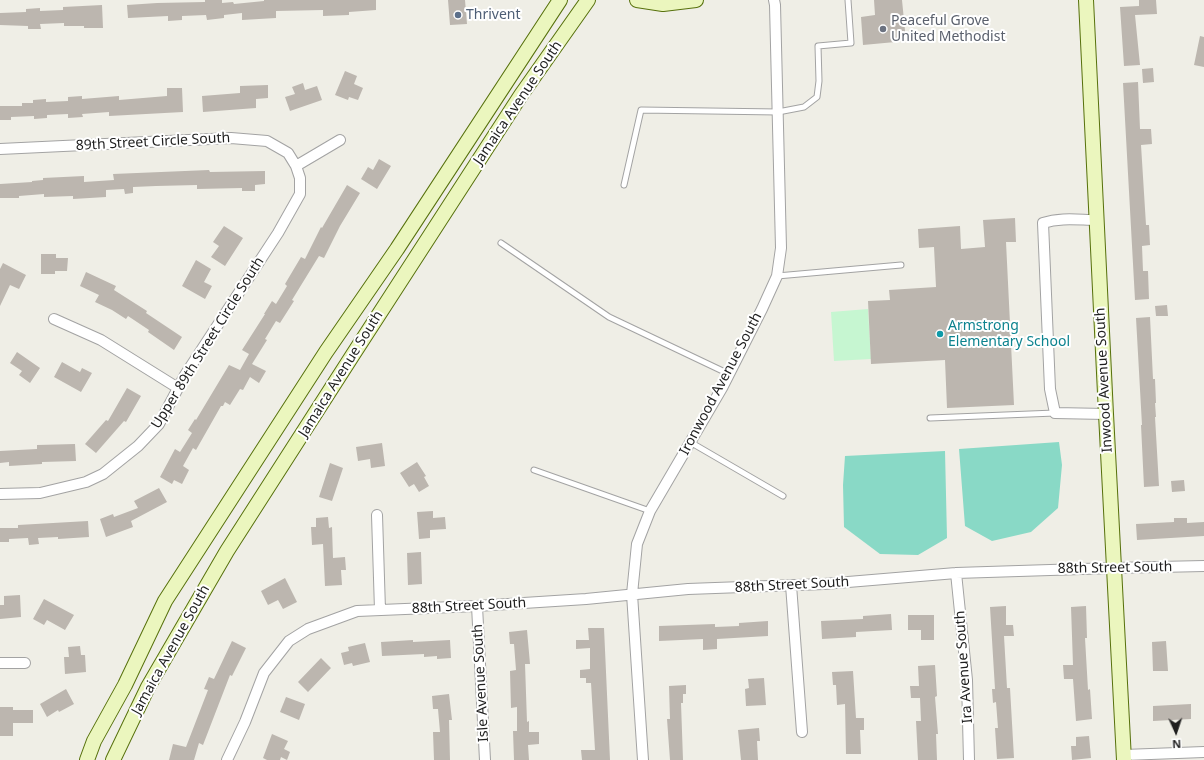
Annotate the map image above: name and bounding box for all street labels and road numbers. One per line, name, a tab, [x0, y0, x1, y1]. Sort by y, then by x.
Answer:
street label: Jamaica Avenue South	[470, 38, 566, 168]
street label: 89th Street Circle South	[75, 130, 231, 154]
street label: Upper 89th Street Circle South	[148, 254, 268, 432]
street label: Inwood Avenue South	[1092, 307, 1116, 453]
street label: Jamaica Avenue South	[295, 308, 387, 440]
street label: Ironwood Avenue South	[676, 310, 766, 458]
street label: 88th Street South	[1058, 559, 1172, 577]
street label: 88th Street South	[734, 574, 850, 596]
street label: Jamaica Avenue South	[128, 582, 214, 718]
street label: 88th Street South	[411, 595, 527, 617]
street label: Ira Avenue South	[952, 610, 976, 724]
street label: Isle Avenue South	[470, 624, 492, 742]

